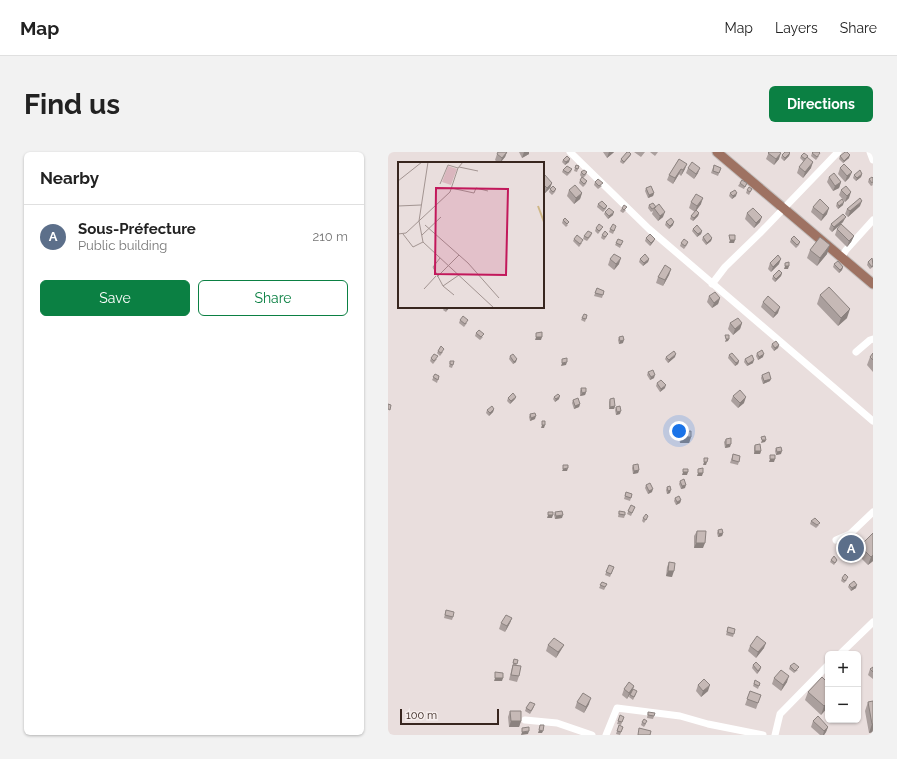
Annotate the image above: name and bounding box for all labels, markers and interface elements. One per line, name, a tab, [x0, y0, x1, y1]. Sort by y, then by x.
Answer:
text: Map	[20, 17, 59, 39]
text: Map	[725, 20, 753, 36]
text: Layers	[775, 20, 818, 36]
text: Share	[840, 20, 877, 36]
button: Directions	[769, 86, 873, 122]
text: Find us	[24, 88, 120, 121]
inset map	[398, 162, 544, 308]
text: Nearby	[40, 168, 99, 188]
text: Sous-Préfecture	[78, 220, 196, 238]
text: A	[49, 229, 57, 244]
text: 210 m	[312, 229, 348, 244]
text: Public building	[78, 238, 167, 253]
button: Save	[40, 280, 190, 316]
button: Share	[198, 280, 348, 316]
your location	[669, 421, 689, 441]
pin: A	[838, 533, 864, 563]
map controls	[825, 651, 861, 723]
button: +	[825, 651, 861, 687]
button: −	[825, 687, 861, 723]
scale bar	[400, 707, 499, 726]
text: 100 m	[406, 709, 437, 722]

